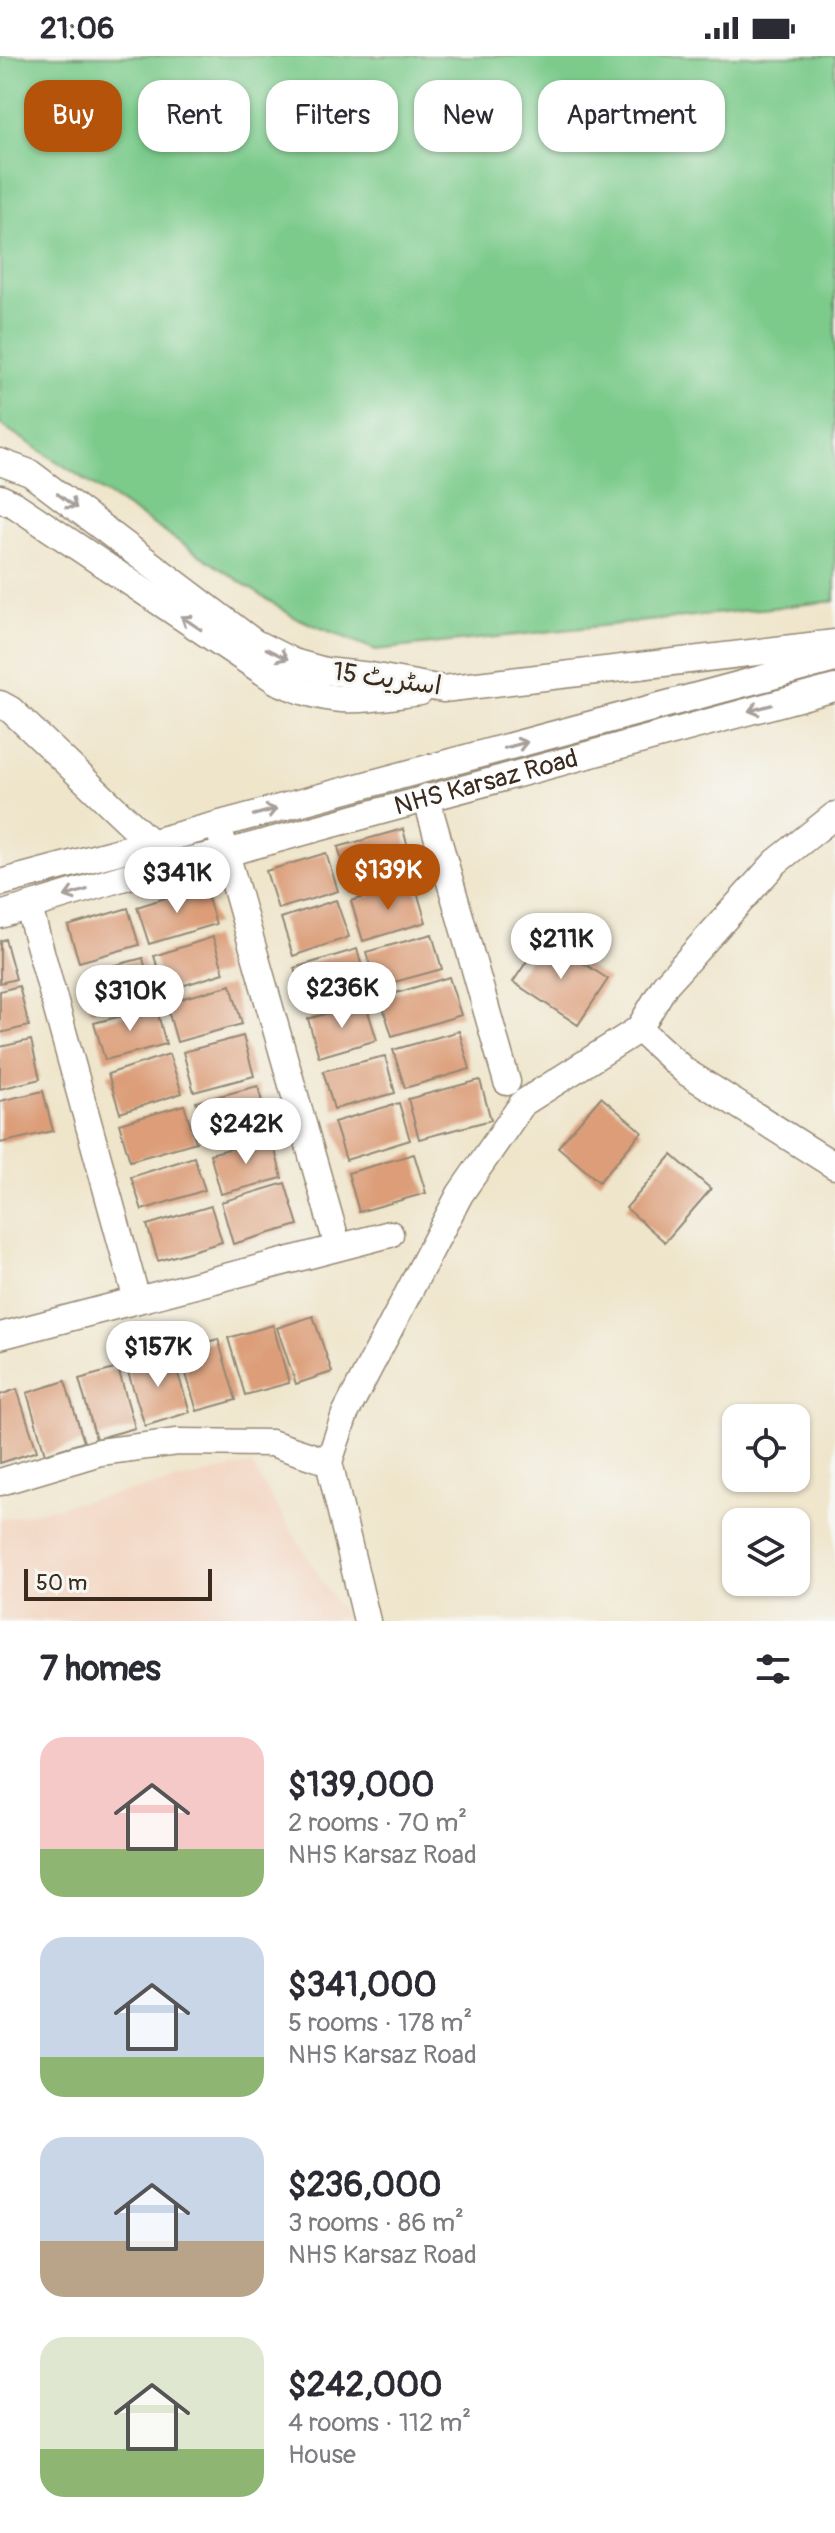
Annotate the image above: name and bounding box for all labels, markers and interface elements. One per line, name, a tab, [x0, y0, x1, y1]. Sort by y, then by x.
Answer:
text: 21:06	[40, 10, 114, 47]
chip: Buy	[24, 80, 122, 152]
chip: Rent	[138, 80, 250, 152]
chip: Filters	[266, 80, 398, 152]
chip: New	[414, 80, 522, 152]
chip: Apartment	[538, 80, 725, 152]
one-way arrow	[56, 492, 77, 509]
one-way arrow	[180, 615, 203, 631]
one-way arrow	[264, 646, 288, 662]
street label: اسٹریٹ 15	[331, 656, 443, 702]
one-way arrow	[747, 701, 773, 716]
one-way arrow	[502, 737, 528, 752]
street label: NHS Karsaz Road	[391, 742, 581, 823]
one-way arrow	[251, 804, 277, 819]
pin: $139K	[332, 844, 444, 912]
pin: $341K	[121, 847, 233, 915]
text: $139K	[354, 854, 422, 886]
text: $341K	[142, 857, 212, 889]
one-way arrow	[64, 886, 89, 901]
pin: $211K	[505, 913, 617, 981]
text: $211K	[529, 923, 593, 955]
pin: $236K	[286, 962, 398, 1030]
pin: $310K	[74, 965, 186, 1033]
text: $236K	[305, 972, 379, 1004]
text: $310K	[94, 975, 166, 1007]
pin: $242K	[190, 1098, 302, 1166]
text: $242K	[209, 1108, 283, 1140]
pin: $157K	[102, 1321, 214, 1389]
text: $157K	[124, 1331, 192, 1363]
map controls	[722, 1404, 810, 1596]
button: locate	[722, 1404, 810, 1492]
button: layers	[722, 1508, 810, 1596]
scale bar	[24, 1565, 212, 1601]
text: 50 m	[36, 1569, 87, 1597]
icon: filters	[751, 1647, 795, 1691]
text: 7 homes	[40, 1648, 161, 1691]
text: $139,000	[288, 1764, 435, 1807]
icon: home	[104, 1769, 200, 1865]
text: 2 rooms · 70 m²	[288, 1807, 467, 1839]
text: NHS Karsaz Road	[288, 1839, 477, 1871]
text: $341,000	[288, 1964, 437, 2007]
icon: home	[104, 1969, 200, 2065]
text: 5 rooms · 178 m²	[288, 2007, 472, 2039]
text: NHS Karsaz Road	[288, 2039, 477, 2071]
text: $236,000	[288, 2164, 441, 2207]
icon: home	[104, 2169, 200, 2265]
text: 3 rooms · 86 m²	[288, 2207, 464, 2239]
text: NHS Karsaz Road	[288, 2239, 477, 2271]
text: $242,000	[288, 2364, 442, 2407]
icon: home	[104, 2369, 200, 2465]
text: 4 rooms · 112 m²	[288, 2407, 471, 2439]
text: House	[288, 2439, 356, 2471]

